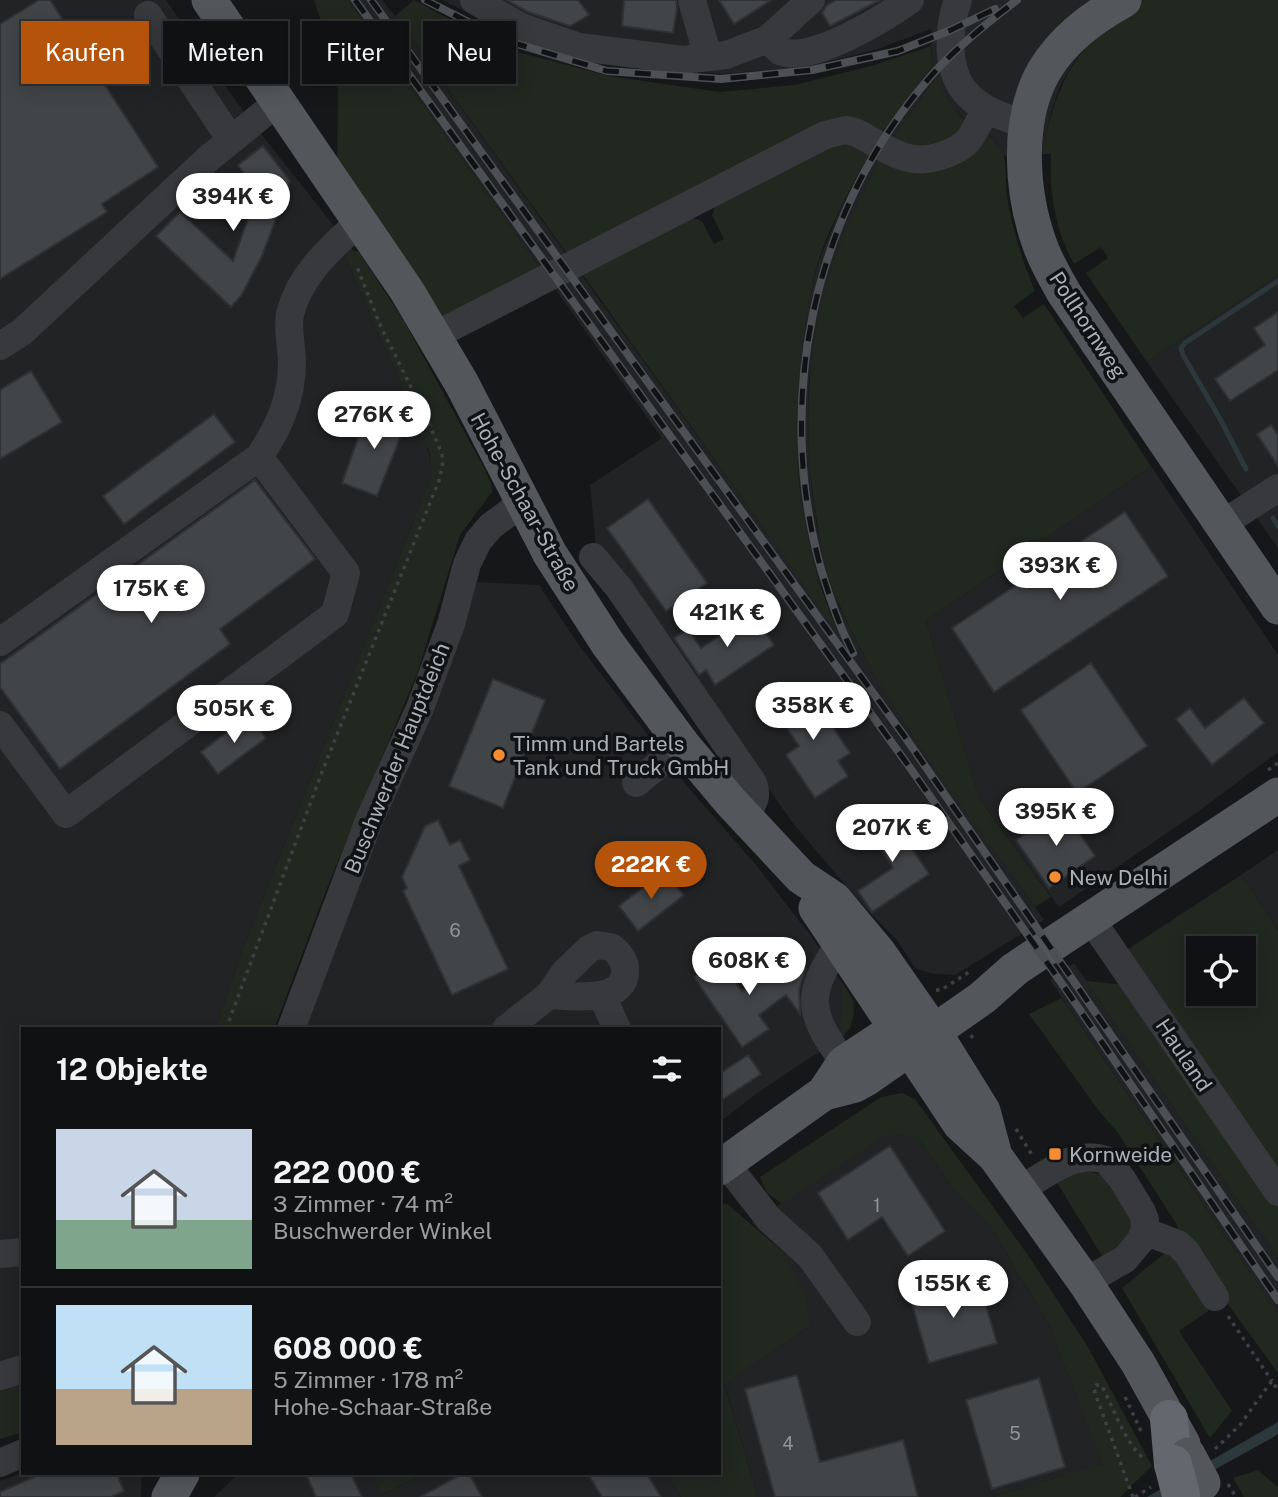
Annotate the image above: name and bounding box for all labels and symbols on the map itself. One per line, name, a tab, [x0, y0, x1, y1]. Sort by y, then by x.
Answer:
pin: 394K €	[176, 174, 290, 233]
street label: Pollhornweg	[1044, 267, 1132, 383]
pin: 276K €	[317, 392, 431, 451]
street label: Hohe-Schaar-Straße	[466, 408, 584, 596]
pin: 393K €	[1003, 542, 1117, 602]
pin: 175K €	[94, 566, 208, 625]
pin: 421K €	[670, 590, 784, 649]
street label: Buschwerder Hauptdeich	[339, 639, 455, 877]
pin: 358K €	[756, 682, 870, 742]
pin: 505K €	[177, 686, 291, 745]
place label: Timm und Bartels Tank und Truck GmbH	[513, 731, 729, 780]
marker: Timm und Bartels Tank und Truck GmbH	[491, 747, 507, 763]
pin: 395K €	[999, 788, 1113, 848]
pin: 207K €	[835, 804, 949, 864]
pin: 222K €	[594, 842, 708, 901]
place label: New Delhi	[1069, 865, 1168, 890]
marker: New Delhi	[1047, 869, 1063, 885]
house number: 6	[449, 920, 461, 941]
pin: 608K €	[692, 937, 806, 997]
street label: Hauland	[1151, 1014, 1217, 1096]
place label: Kornweide	[1069, 1142, 1172, 1167]
marker: Kornweide	[1047, 1146, 1063, 1162]
house number: 1	[873, 1195, 881, 1216]
pin: 155K €	[896, 1260, 1010, 1320]
house number: 5	[1009, 1423, 1021, 1444]
house number: 4	[782, 1433, 794, 1454]

